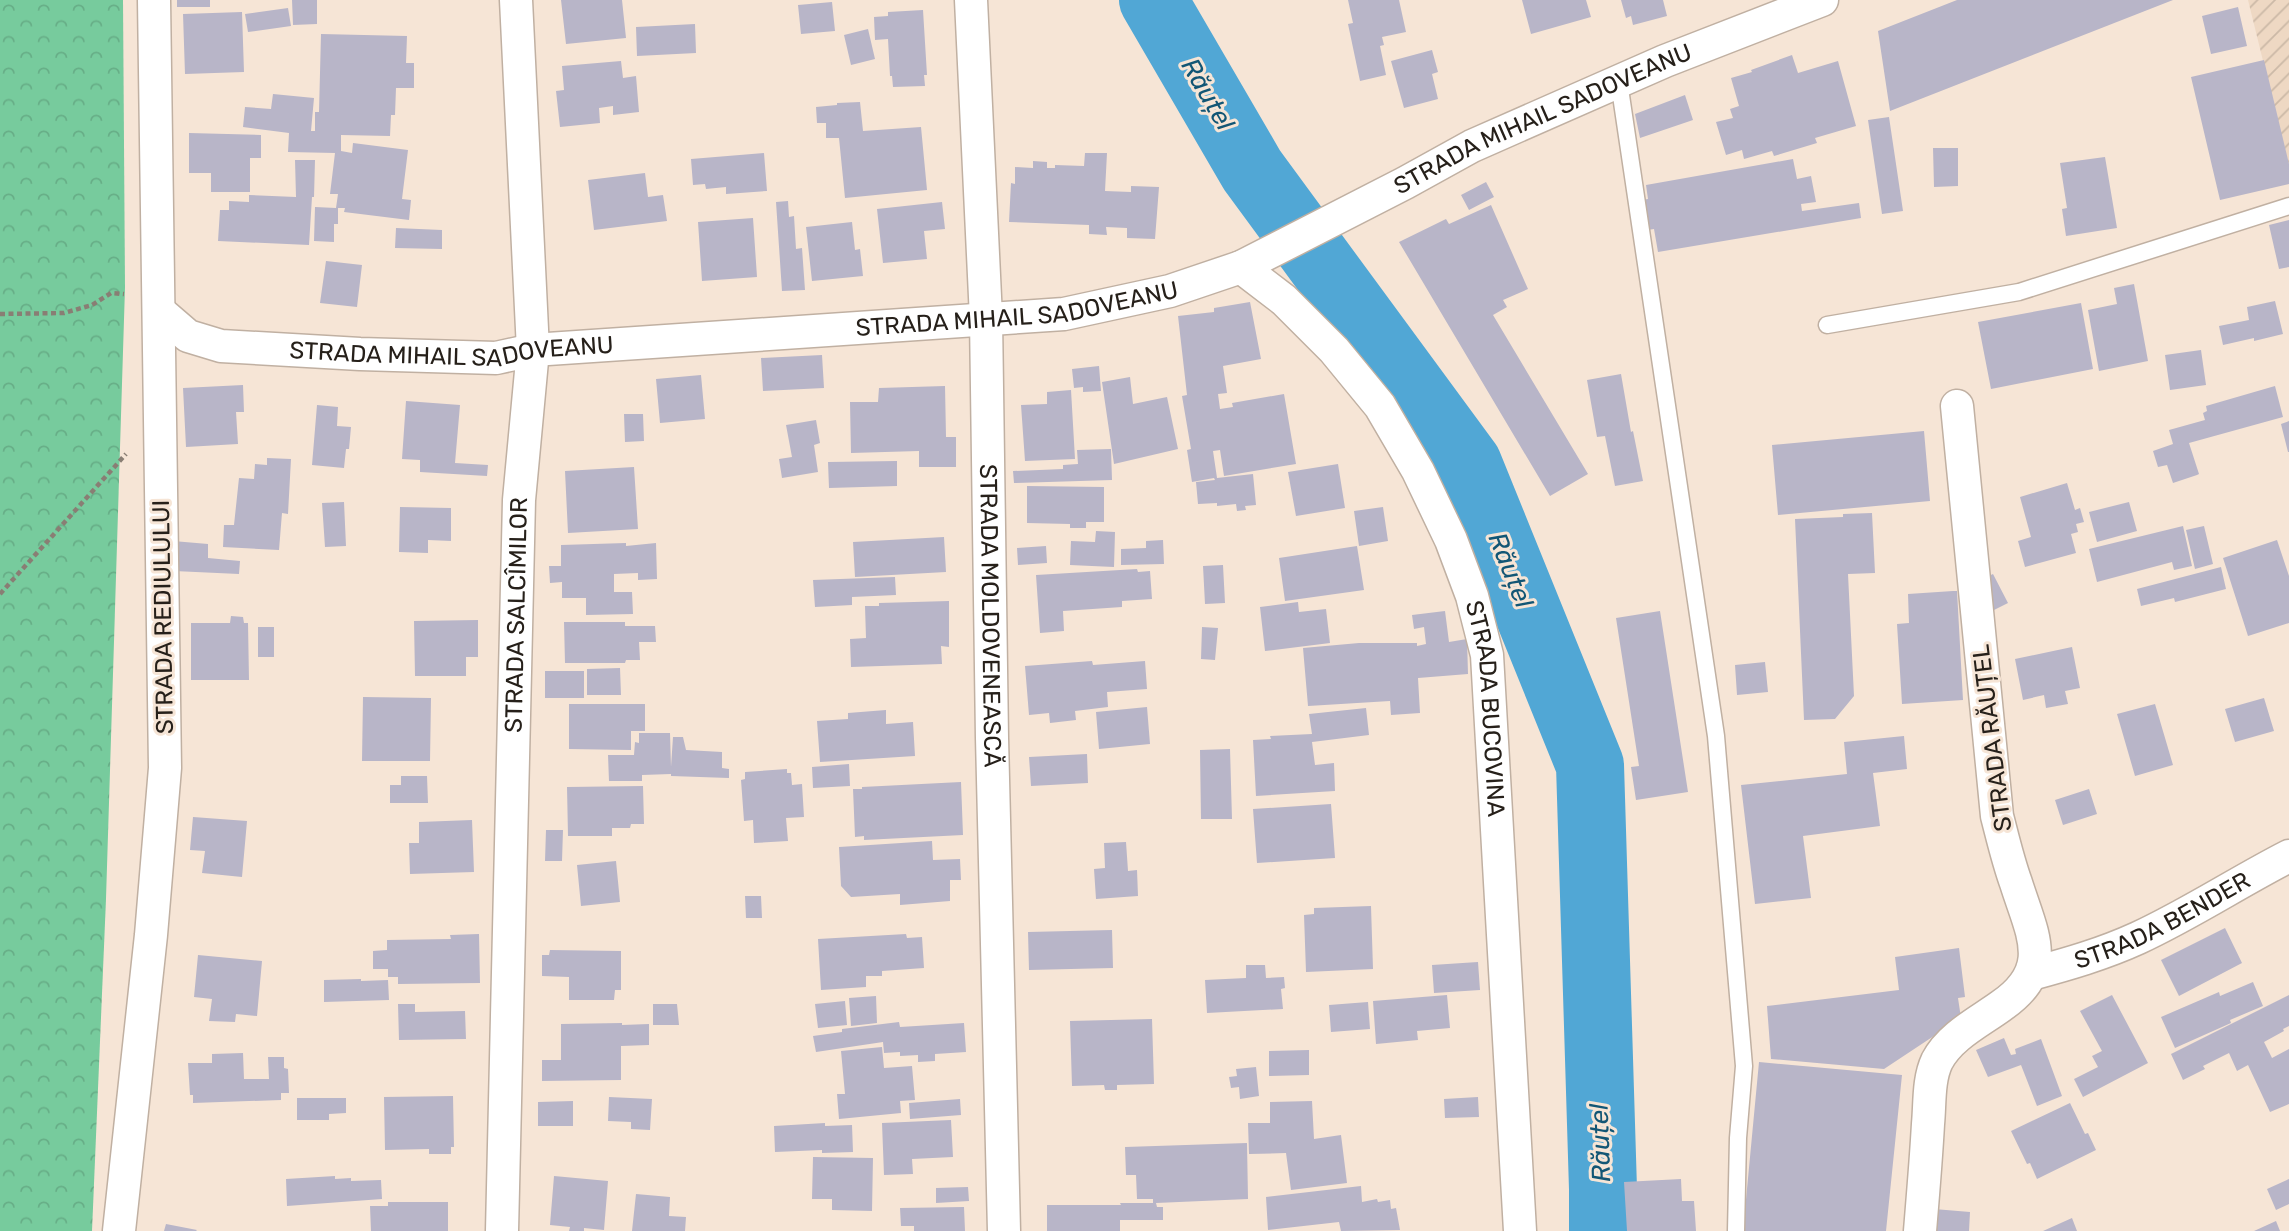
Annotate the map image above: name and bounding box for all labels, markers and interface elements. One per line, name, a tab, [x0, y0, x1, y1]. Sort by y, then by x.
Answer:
street label: STRADA MIHAIL SADOVEANU	[1389, 38, 1696, 200]
water label: Răuțel	[1174, 52, 1241, 137]
street label: STRADA MIHAIL SADOVEANU	[855, 276, 1181, 342]
street label: STRADA MIHAIL SADOVEANU	[289, 331, 614, 372]
street label: STRADA MOLDOVENEASCĂ	[974, 464, 1007, 768]
street label: STRADA SALCÎMILOR	[500, 497, 533, 733]
street label: STRADA REDIULULUI	[147, 499, 179, 735]
water label: Răuțel	[1481, 528, 1540, 613]
street label: STRADA BUCOVINA	[1460, 598, 1510, 818]
street label: STRADA RĂUȚEL	[1967, 642, 2017, 833]
street label: STRADA BENDER	[2071, 866, 2255, 975]
water label: Răuțel	[1584, 1102, 1617, 1183]

